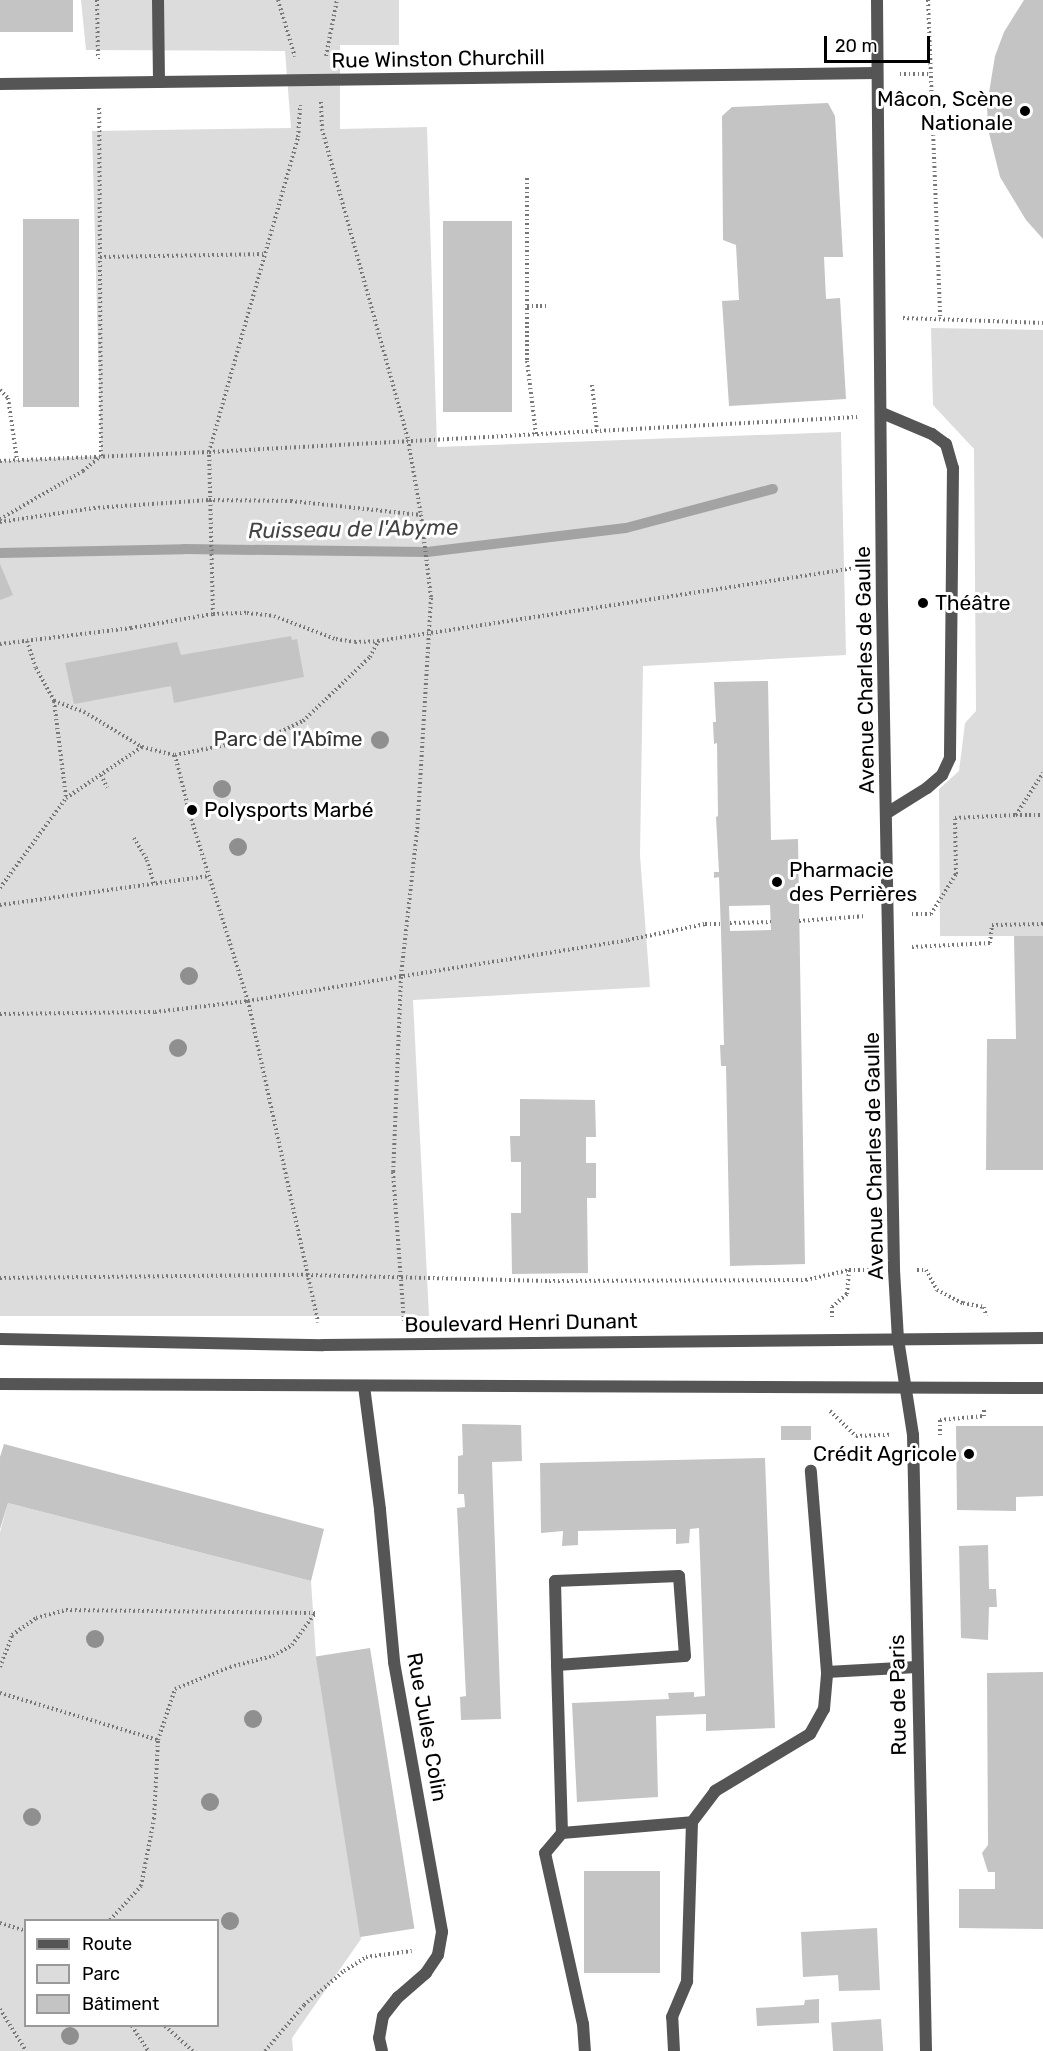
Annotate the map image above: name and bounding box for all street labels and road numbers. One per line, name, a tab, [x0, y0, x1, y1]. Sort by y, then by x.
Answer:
street label: Rue Winston Churchill	[331, 45, 545, 73]
street label: Avenue Charles de Gaulle	[850, 546, 880, 794]
street label: Avenue Charles de Gaulle	[859, 1032, 889, 1280]
street label: Boulevard Henri Dunant	[404, 1308, 638, 1338]
street label: Rue de Paris	[884, 1634, 912, 1756]
street label: Rue Jules Colin	[401, 1651, 453, 1803]

